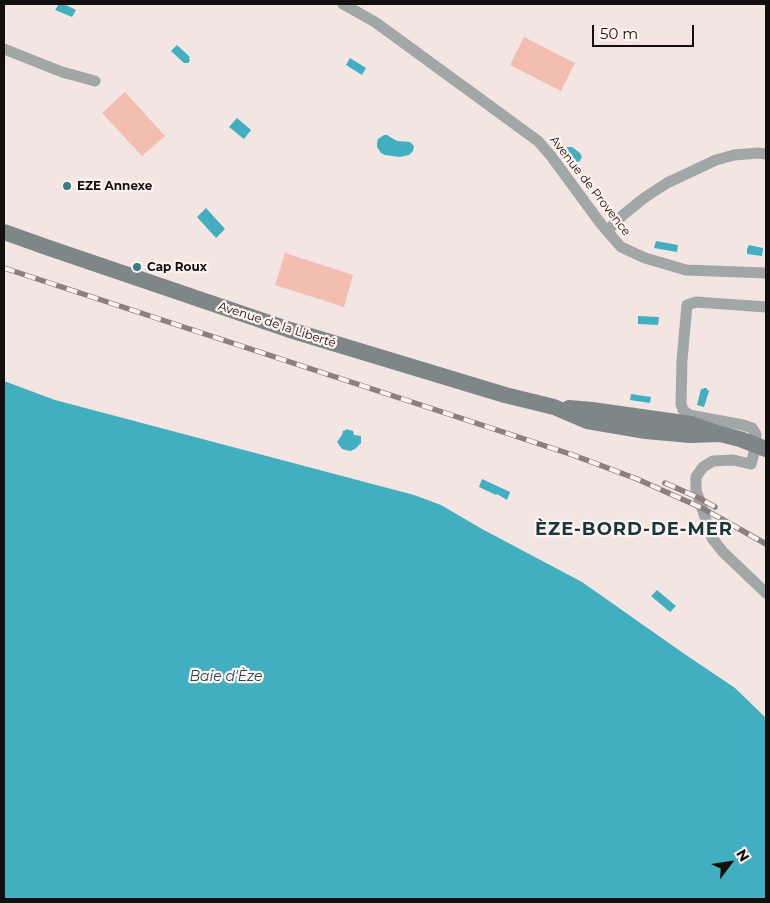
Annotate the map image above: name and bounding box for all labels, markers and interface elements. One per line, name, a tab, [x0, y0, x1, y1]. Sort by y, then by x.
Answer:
scale bar	[595, 15, 698, 47]
text: 50 m	[600, 24, 638, 43]
street label: Avenue de Provence	[546, 133, 634, 239]
place label: EZE Annexe	[77, 179, 152, 193]
marker: EZE Annexe	[61, 180, 73, 192]
place label: Cap Roux	[147, 260, 207, 274]
marker: Cap Roux	[131, 261, 143, 273]
street label: Avenue de la Liberté	[216, 299, 338, 351]
district label: ÈZE-BORD-DE-MER	[533, 519, 735, 541]
water label: Baie d'Èze	[190, 669, 262, 685]
north arrow	[705, 838, 755, 888]
text: N	[732, 846, 753, 865]

